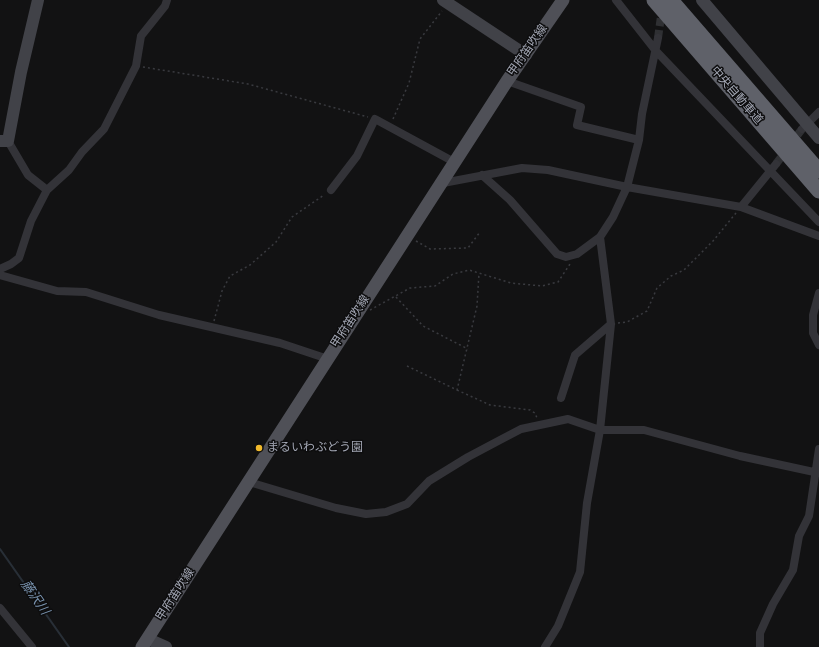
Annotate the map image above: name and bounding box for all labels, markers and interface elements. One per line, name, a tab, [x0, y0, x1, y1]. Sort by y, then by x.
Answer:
street label: 甲府笛吹線	[505, 22, 551, 80]
street label: 中央自動車道	[707, 64, 765, 128]
street label: 甲府笛吹線	[329, 293, 373, 351]
place label: まるいわぶどう園	[267, 441, 363, 455]
marker: まるいわぶどう園	[254, 443, 264, 453]
street label: 甲府笛吹線	[154, 566, 198, 624]
water label: 藤沢川	[16, 578, 52, 618]

